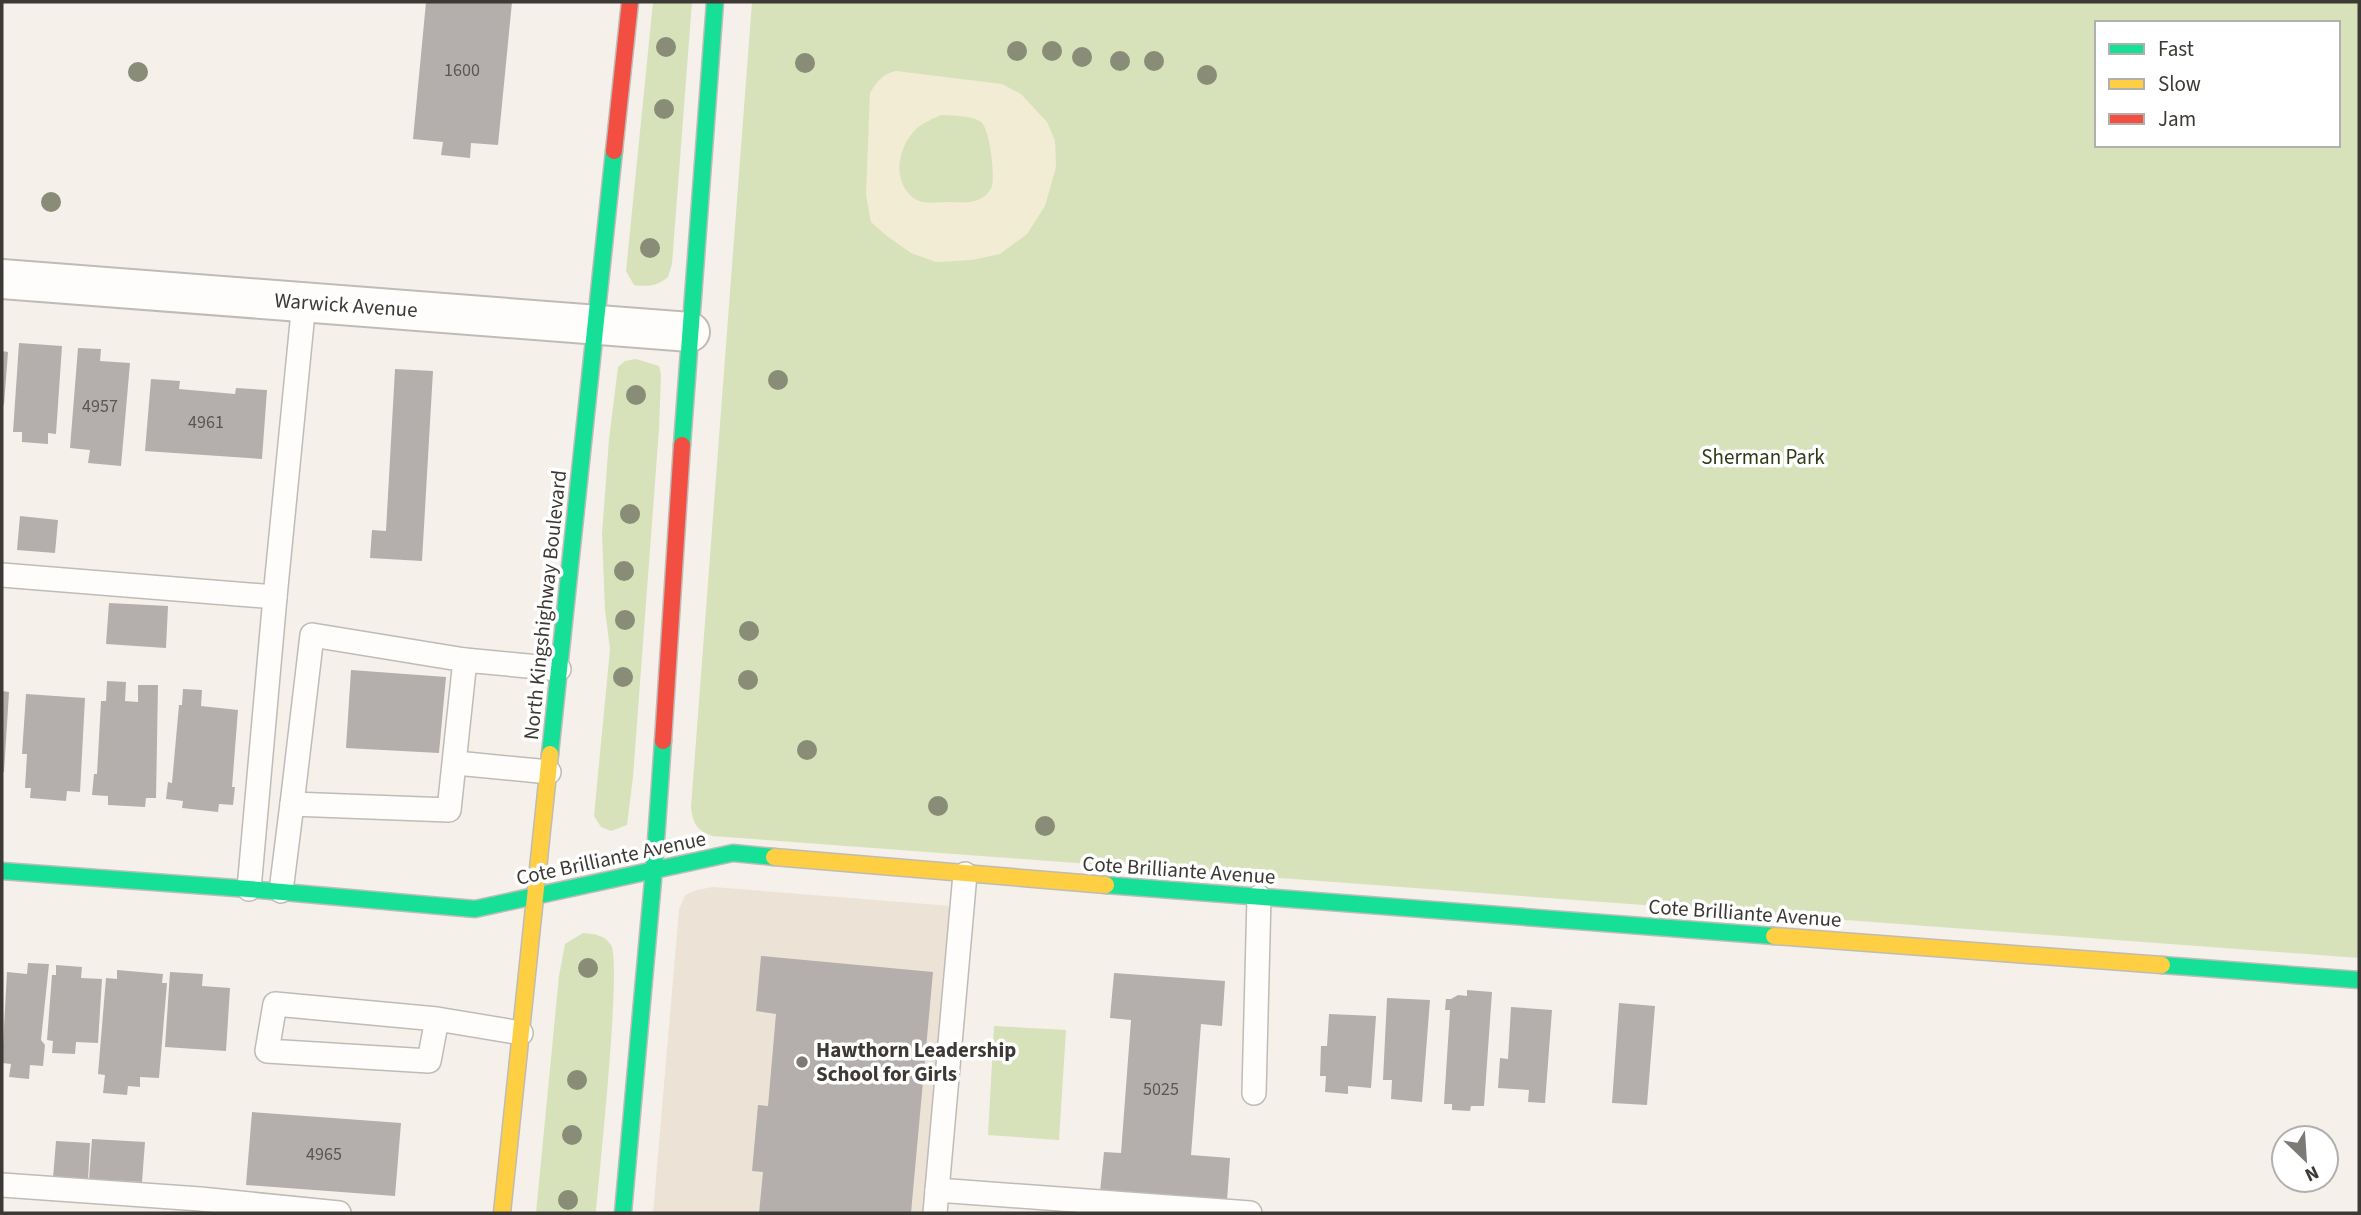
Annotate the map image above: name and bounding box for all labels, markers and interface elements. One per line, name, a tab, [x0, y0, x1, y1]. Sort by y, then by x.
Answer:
legend	[2095, 21, 2340, 147]
text: Fast	[2158, 34, 2194, 64]
house number: 1600	[444, 58, 480, 83]
text: Slow	[2158, 69, 2201, 99]
text: Jam	[2158, 104, 2196, 134]
street label: Warwick Avenue	[273, 285, 419, 325]
house number: 4957	[82, 394, 118, 419]
house number: 4961	[188, 410, 224, 435]
park label: Sherman Park	[1701, 442, 1825, 472]
street label: North Kingshighway Boulevard	[516, 469, 574, 741]
street label: Cote Brilliante Avenue	[513, 823, 709, 893]
street label: Cote Brilliante Avenue	[1082, 848, 1276, 892]
street label: Cote Brilliante Avenue	[1648, 891, 1842, 935]
place label: Hawthorn Leadership School for Girls	[816, 1035, 1016, 1089]
marker: Hawthorn Leadership School for Girls	[794, 1054, 810, 1070]
house number: 5025	[1143, 1077, 1179, 1102]
north arrow	[2270, 1124, 2340, 1194]
house number: 4965	[306, 1142, 342, 1167]
text: N	[2300, 1158, 2323, 1188]

